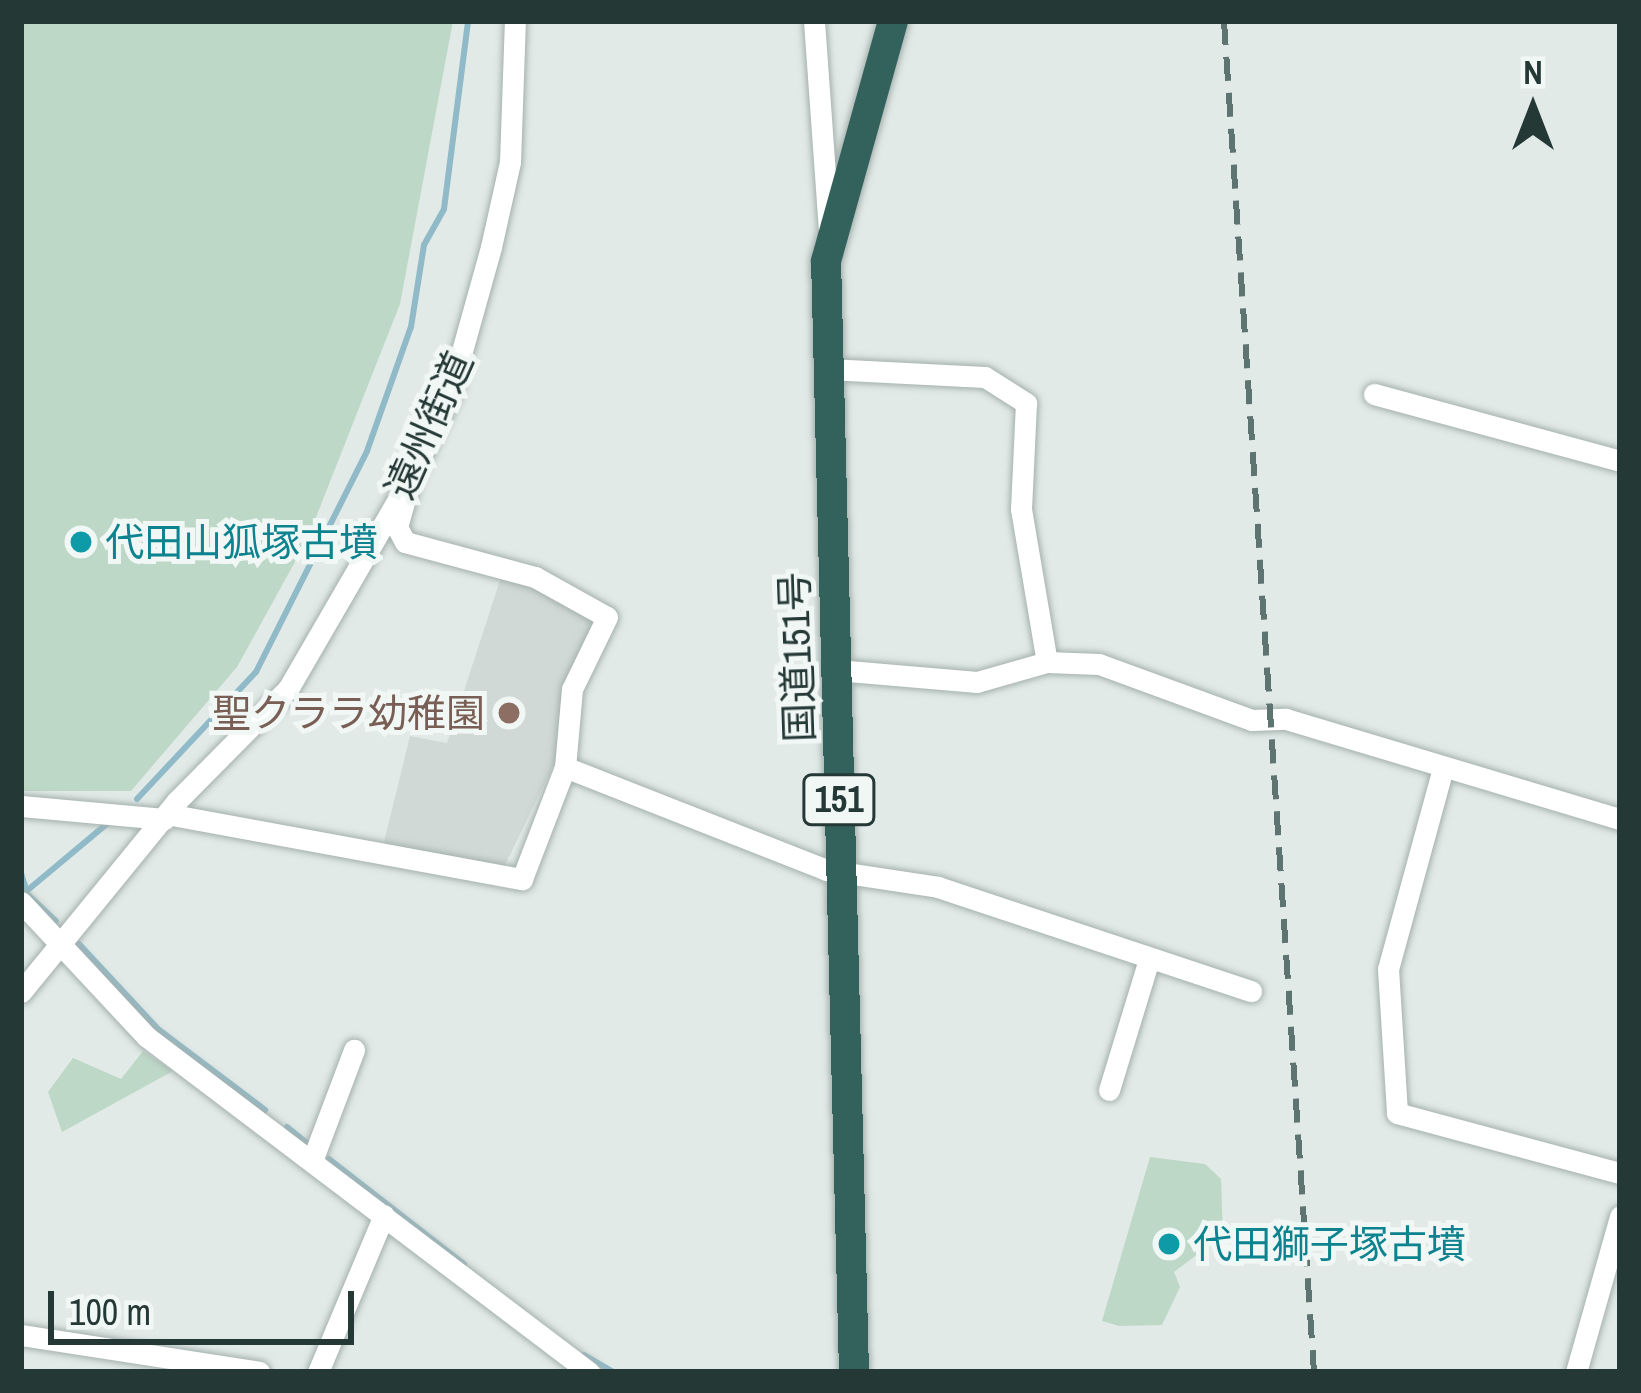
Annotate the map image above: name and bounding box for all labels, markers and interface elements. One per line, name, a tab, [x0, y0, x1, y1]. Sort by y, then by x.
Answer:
north arrow	[1473, 48, 1593, 168]
text: N	[1523, 50, 1543, 94]
street label: 遠州街道	[376, 344, 482, 506]
place label: 代田山狐塚古墳	[105, 519, 378, 565]
marker: 代田山狐塚古墳	[68, 529, 94, 555]
street label: 国道151号	[771, 571, 823, 743]
place label: 聖クララ幼稚園	[212, 690, 485, 736]
marker: 聖クララ幼稚園	[496, 700, 522, 726]
road number: 151	[800, 770, 878, 830]
place label: 代田獅子塚古墳	[1193, 1221, 1466, 1267]
marker: 代田獅子塚古墳	[1156, 1231, 1182, 1257]
scale bar	[54, 1267, 360, 1341]
text: 100 m	[69, 1288, 151, 1336]

